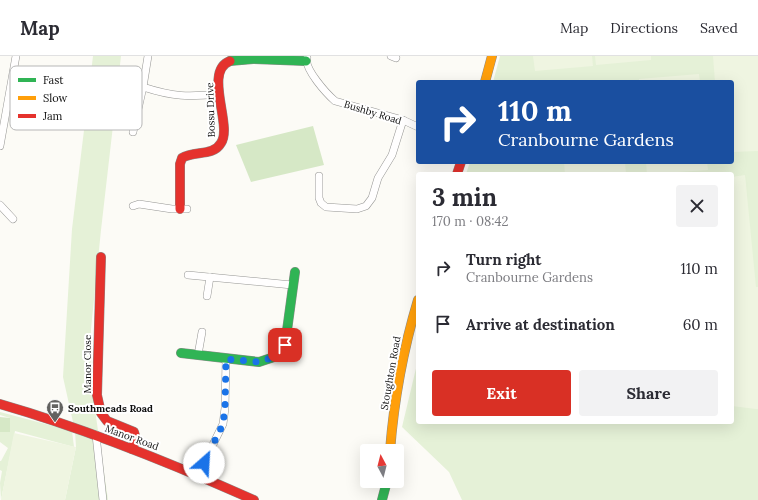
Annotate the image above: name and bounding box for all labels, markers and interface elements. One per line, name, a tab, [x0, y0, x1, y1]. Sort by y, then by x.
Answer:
text: Map	[20, 16, 60, 40]
text: Map	[560, 19, 588, 37]
text: Directions	[610, 19, 678, 37]
text: Saved	[700, 19, 738, 37]
legend	[10, 66, 142, 130]
text: Fast	[43, 73, 64, 87]
street label: Bossu Drive	[203, 82, 218, 138]
text: Slow	[43, 91, 68, 105]
text: 110 m	[498, 93, 572, 129]
icon: right	[432, 96, 484, 148]
street label: Bushby Road	[342, 98, 403, 127]
text: Jam	[42, 109, 63, 123]
text: Cranbourne Gardens	[498, 128, 674, 151]
text: 3 min	[432, 182, 497, 213]
button: close	[676, 185, 718, 227]
text: 170 m · 08:42	[432, 213, 509, 230]
text: Turn right	[466, 250, 542, 269]
icon: right	[432, 257, 454, 279]
text: 110 m	[680, 259, 718, 278]
text: Cranbourne Gardens	[466, 269, 593, 286]
icon: arrive	[432, 313, 454, 335]
text: Arrive at destination	[466, 315, 615, 334]
text: 60 m	[683, 315, 718, 334]
pin	[268, 328, 302, 362]
street label: Manor Close	[81, 334, 94, 393]
icon: arrive	[274, 334, 296, 356]
street label: Stoughton Road	[378, 335, 403, 411]
button: Exit	[432, 370, 571, 416]
button: Share	[579, 370, 718, 416]
bus stop icon: Southmeads Road	[45, 398, 65, 423]
place label: Southmeads Road	[68, 402, 153, 415]
street label: Manor Road	[103, 422, 161, 453]
position arrow	[183, 442, 225, 484]
north arrow	[360, 444, 404, 488]
map controls	[360, 444, 404, 488]

